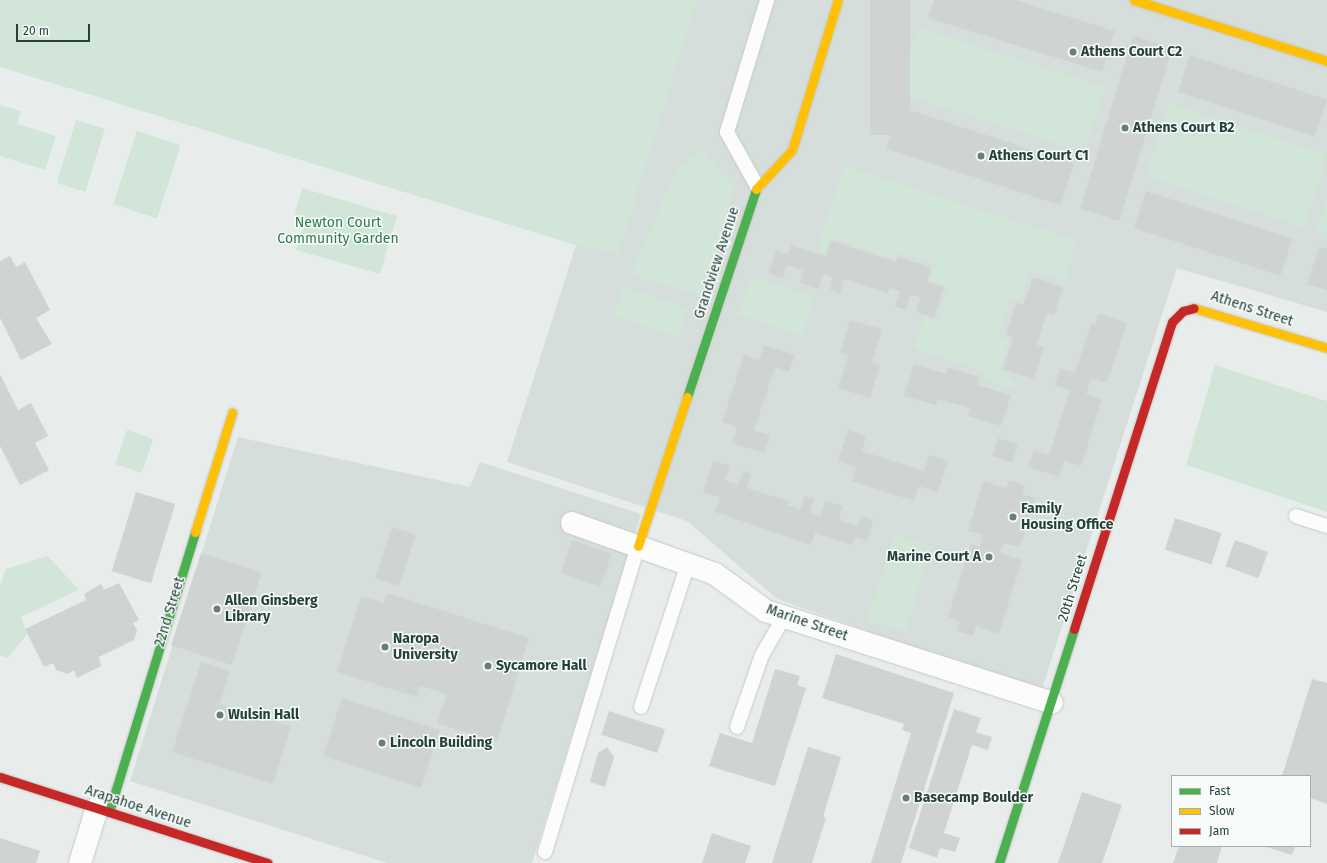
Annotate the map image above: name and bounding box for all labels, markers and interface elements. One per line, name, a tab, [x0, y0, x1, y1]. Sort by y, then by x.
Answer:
scale bar	[18, 16, 92, 42]
text: 20 m	[23, 24, 49, 38]
place label: Athens Court C2	[1081, 44, 1182, 60]
marker: Athens Court C2	[1068, 47, 1078, 57]
place label: Athens Court B2	[1133, 120, 1235, 136]
marker: Athens Court B2	[1120, 123, 1130, 133]
place label: Athens Court C1	[989, 148, 1089, 164]
marker: Athens Court C1	[976, 151, 986, 161]
street label: Grandview Avenue	[691, 205, 743, 321]
park label: Newton Court Community Garden	[277, 215, 399, 248]
street label: Athens Street	[1209, 288, 1295, 330]
place label: Family Housing Office	[1021, 501, 1114, 534]
marker: Family Housing Office	[1008, 512, 1018, 522]
place label: Marine Court A	[887, 549, 981, 565]
marker: Marine Court A	[984, 552, 994, 562]
street label: 20th Street	[1055, 552, 1091, 624]
street label: 22nd Street	[151, 575, 189, 649]
place label: Allen Ginsberg Library	[225, 593, 318, 626]
street label: Marine Street	[764, 601, 850, 645]
marker: Allen Ginsberg Library	[212, 604, 222, 614]
place label: Naropa University	[393, 631, 458, 664]
marker: Naropa University	[380, 642, 390, 652]
place label: Sycamore Hall	[496, 658, 587, 674]
marker: Sycamore Hall	[483, 661, 493, 671]
place label: Wulsin Hall	[228, 707, 299, 723]
marker: Wulsin Hall	[215, 710, 225, 720]
place label: Lincoln Building	[390, 735, 492, 751]
marker: Lincoln Building	[377, 738, 387, 748]
legend	[1171, 775, 1311, 847]
street label: Arapahoe Avenue	[83, 782, 193, 832]
text: Fast	[1209, 784, 1231, 798]
place label: Basecamp Boulder	[914, 790, 1033, 806]
marker: Basecamp Boulder	[901, 793, 911, 803]
text: Slow	[1209, 804, 1235, 818]
text: Jam	[1209, 824, 1229, 838]

